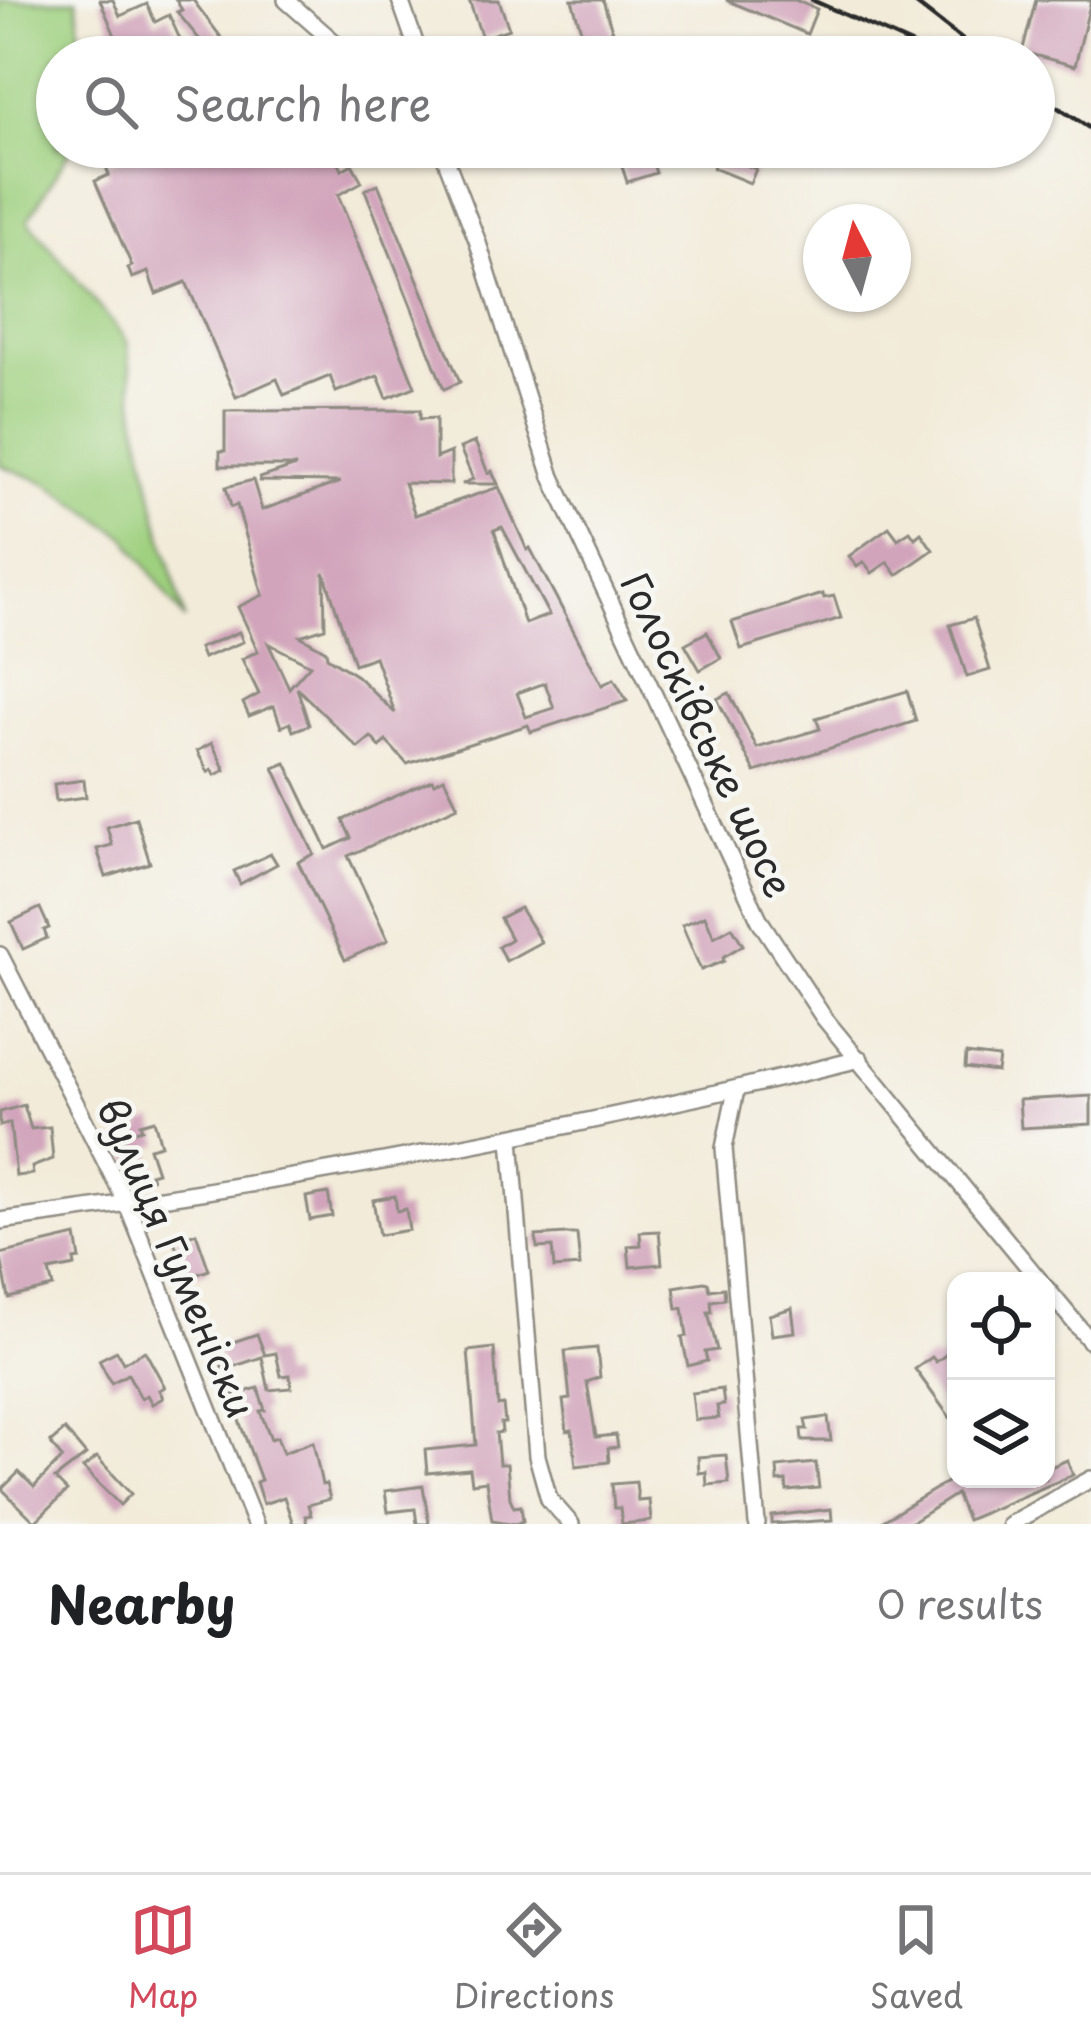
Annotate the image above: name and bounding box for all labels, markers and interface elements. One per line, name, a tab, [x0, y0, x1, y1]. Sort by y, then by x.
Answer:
search box	[36, 36, 1055, 168]
text: Search here	[174, 68, 431, 136]
icon: search	[78, 69, 144, 135]
north arrow	[803, 204, 911, 312]
street label: Голосківське шосе	[608, 562, 810, 906]
street label: вулиця Гуменіски	[84, 1088, 272, 1426]
map controls	[947, 1272, 1055, 1488]
button: locate	[947, 1272, 1055, 1380]
button: layers	[947, 1380, 1055, 1488]
text: Nearby	[48, 1564, 235, 1641]
text: 0 results	[877, 1573, 1043, 1632]
tab: Map	[128, 1897, 198, 2019]
tab: Directions	[454, 1897, 614, 2019]
tab: Saved	[870, 1897, 963, 2019]

